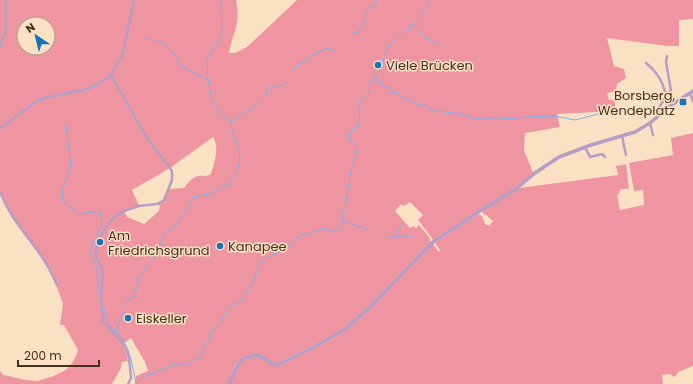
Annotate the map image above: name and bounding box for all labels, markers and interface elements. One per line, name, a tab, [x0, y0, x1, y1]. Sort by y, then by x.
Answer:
north arrow	[16, 16, 56, 56]
text: N	[22, 19, 38, 37]
place label: Viele Brücken	[386, 56, 473, 75]
marker: Viele Brücken	[373, 60, 383, 70]
place label: Borsberg, Wendeplatz	[598, 86, 675, 120]
marker: Borsberg, Wendeplatz	[678, 97, 688, 107]
place label: Am Friedrichsgrund	[108, 226, 210, 260]
marker: Am Friedrichsgrund	[95, 237, 105, 247]
place label: Kanapee	[228, 237, 287, 256]
marker: Kanapee	[215, 241, 225, 251]
place label: Eiskeller	[136, 309, 187, 328]
marker: Eiskeller	[123, 313, 133, 323]
scale bar	[18, 342, 99, 368]
text: 200 m	[24, 347, 62, 364]

